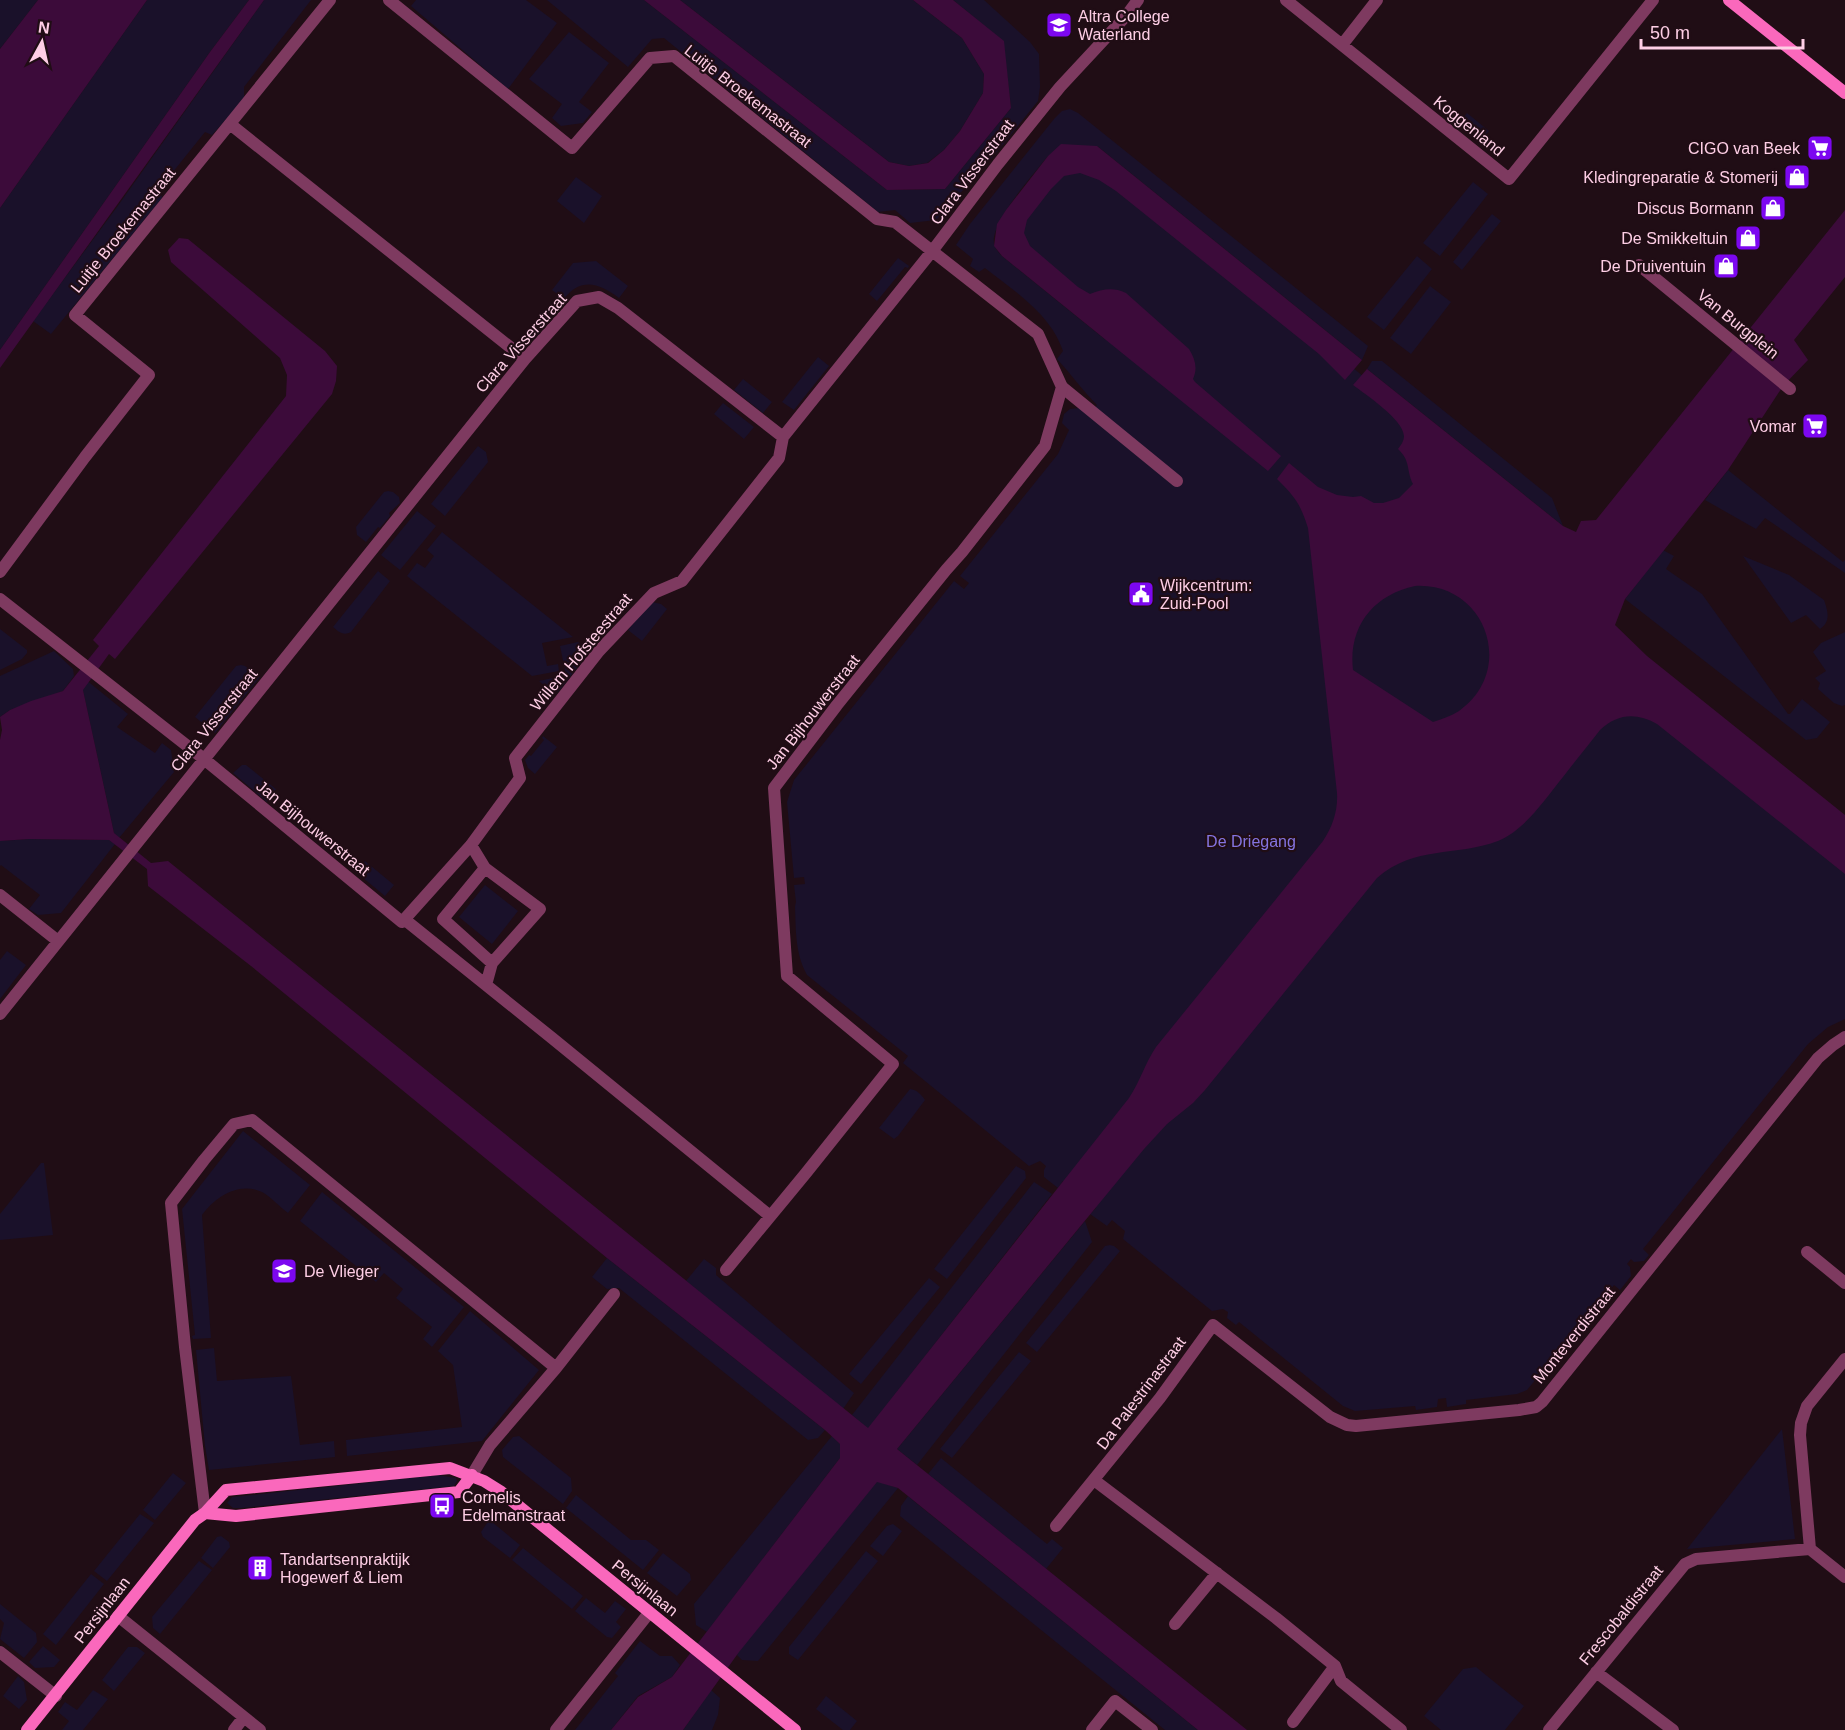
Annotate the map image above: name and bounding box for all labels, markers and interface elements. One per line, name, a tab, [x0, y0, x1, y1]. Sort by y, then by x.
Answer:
place label: Altra College Waterland	[1078, 8, 1170, 43]
school or university icon: Altra College Waterland	[1044, 10, 1074, 40]
north arrow	[12, 12, 72, 72]
scale bar	[1641, 12, 1803, 50]
text: N	[37, 18, 51, 37]
text: 50 m	[1650, 23, 1690, 43]
street label: Luitje Broekemastraat	[681, 41, 815, 151]
street label: Koggenland	[1430, 93, 1508, 159]
street label: Clara Visserstraat	[927, 116, 1017, 228]
supermarket icon: CIGO van Beek	[1805, 133, 1835, 163]
place label: CIGO van Beek	[1688, 140, 1801, 157]
shop icon: Kledingreparatie & Stomerij	[1782, 162, 1812, 192]
street label: Luitje Broekemastraat	[67, 164, 179, 296]
place label: Kledingreparatie & Stomerij	[1583, 169, 1778, 186]
shop icon: Discus Bormann	[1758, 193, 1788, 223]
place label: Discus Bormann	[1637, 200, 1754, 217]
shop icon: De Smikkeltuin	[1733, 223, 1763, 253]
place label: De Smikkeltuin	[1621, 230, 1728, 247]
shop icon: De Druiventuin	[1711, 251, 1741, 281]
place label: De Druiventuin	[1600, 258, 1706, 275]
street label: Van Burgplein	[1694, 286, 1782, 362]
street label: Clara Visserstraat	[472, 290, 570, 396]
supermarket icon: Vomar	[1800, 411, 1830, 441]
place label: Vomar	[1750, 418, 1797, 435]
place label: Wijkcentrum: Zuid-Pool	[1160, 577, 1252, 612]
public building icon: Wijkcentrum: Zuid-Pool	[1126, 579, 1156, 609]
street label: Willem Hofsteestraat	[527, 590, 635, 714]
street label: Jan Bijhouwerstraat	[763, 651, 863, 773]
street label: Clara Visserstraat	[167, 665, 261, 775]
street label: Jan Bijhouwerstraat	[253, 777, 373, 879]
park label: De Driegang	[1206, 833, 1296, 850]
school or university icon: De Vlieger	[269, 1256, 299, 1286]
place label: De Vlieger	[304, 1263, 379, 1280]
street label: Monteverdistraat	[1530, 1283, 1618, 1387]
street label: Da Palestrinastraat	[1093, 1333, 1189, 1452]
place label: Cornelis Edelmanstraat	[462, 1489, 566, 1524]
bus stop icon: Cornelis Edelmanstraat	[427, 1491, 457, 1521]
place label: Tandartsenpraktijk Hogewerf & Liem	[280, 1551, 411, 1586]
building icon: Tandartsenpraktijk Hogewerf & Liem	[245, 1553, 275, 1583]
street label: Persijnlaan	[609, 1556, 681, 1620]
street label: Frescobaldistraat	[1576, 1562, 1667, 1668]
street label: Persijnlaan	[71, 1574, 133, 1646]

